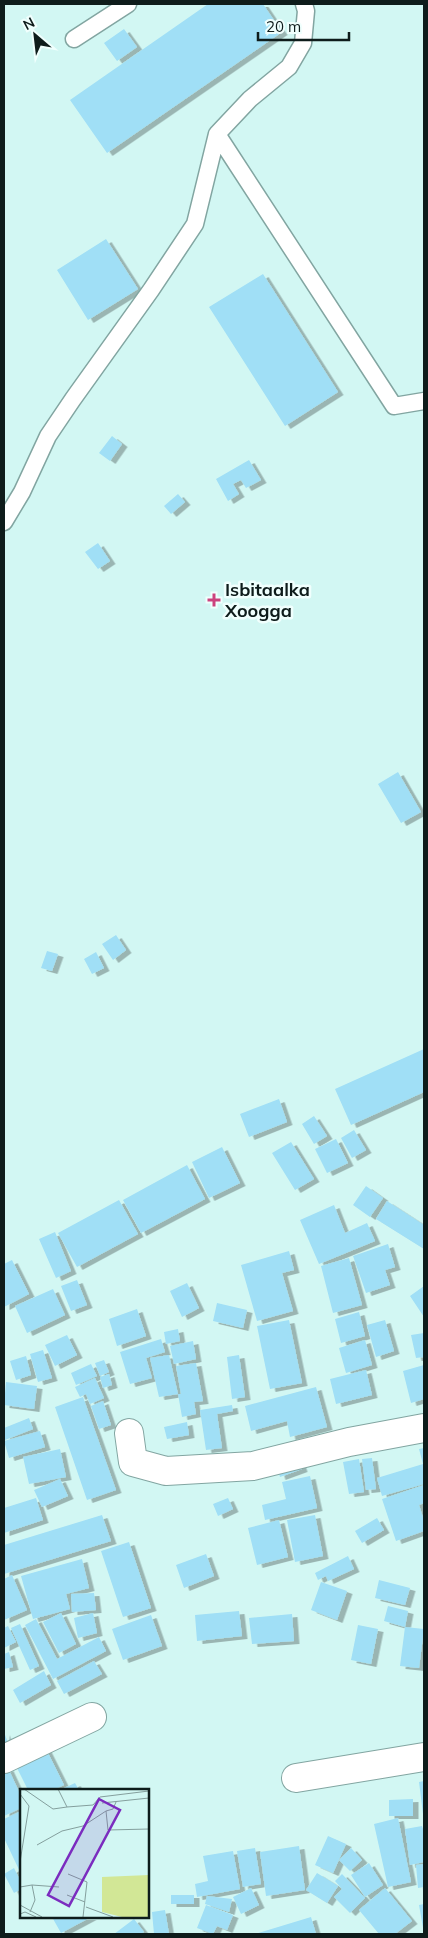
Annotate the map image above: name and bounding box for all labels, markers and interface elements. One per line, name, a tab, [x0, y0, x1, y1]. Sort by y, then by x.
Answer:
north arrow	[10, 10, 60, 60]
scale bar	[258, 10, 349, 42]
text: N	[20, 13, 38, 34]
text: 20 m	[266, 17, 301, 36]
place label: Isbitaalka Xoogga	[224, 578, 310, 622]
marker: Isbitaalka Xoogga	[207, 593, 221, 607]
inset map	[20, 1789, 149, 1918]

